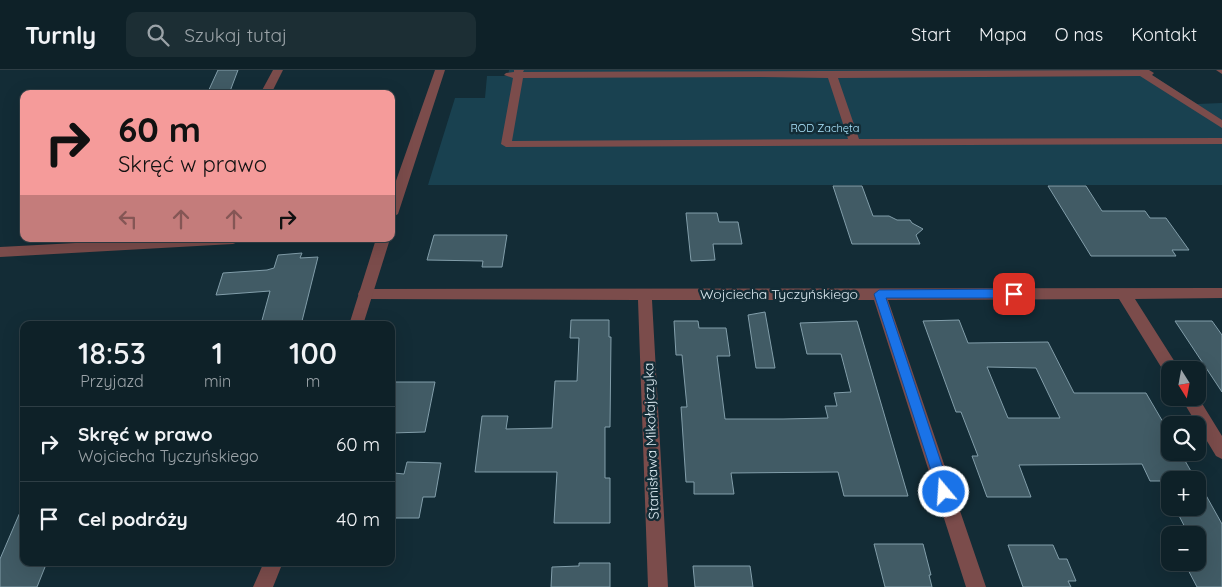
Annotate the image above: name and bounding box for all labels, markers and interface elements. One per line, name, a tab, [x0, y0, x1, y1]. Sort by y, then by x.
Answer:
search box	[126, 12, 476, 57]
text: Turnly	[25, 20, 96, 50]
icon: search	[144, 21, 172, 49]
text: Szukaj tutaj	[184, 23, 287, 47]
text: Start	[911, 23, 951, 46]
text: Mapa	[979, 23, 1027, 46]
text: O nas	[1055, 23, 1103, 46]
text: Kontakt	[1131, 23, 1197, 46]
text: 60 m	[118, 107, 201, 151]
icon: right	[35, 110, 100, 175]
park label: ROD Zachęta	[791, 121, 859, 135]
text: Skręć w prawo	[118, 150, 267, 178]
icon: left	[114, 205, 142, 233]
icon: ahead	[167, 205, 195, 233]
icon: ahead	[220, 205, 248, 233]
icon: right	[273, 205, 301, 233]
pin	[993, 273, 1035, 315]
icon: arrive	[1000, 280, 1028, 308]
street label: Wojciecha Tyczyńskiego	[700, 285, 858, 303]
text: 18:53	[78, 334, 146, 372]
text: 1	[212, 334, 223, 372]
text: 100	[289, 334, 337, 372]
north arrow	[1161, 361, 1206, 406]
map controls	[1161, 361, 1206, 571]
street label: Stanisława Mikołajczyka	[639, 362, 663, 520]
text: Przyjazd	[80, 371, 144, 391]
text: min	[204, 371, 231, 391]
text: m	[306, 371, 320, 391]
button: search	[1161, 416, 1206, 461]
text: Skręć w prawo	[78, 422, 213, 446]
icon: right	[35, 430, 63, 458]
text: 60 m	[336, 432, 380, 456]
text: Wojciecha Tyczyńskiego	[78, 446, 259, 466]
position arrow	[917, 465, 969, 517]
button: +	[1161, 471, 1206, 516]
icon: arrive	[35, 505, 63, 533]
text: Cel podróży	[78, 507, 188, 531]
text: 40 m	[336, 507, 380, 531]
button: −	[1161, 526, 1206, 571]

